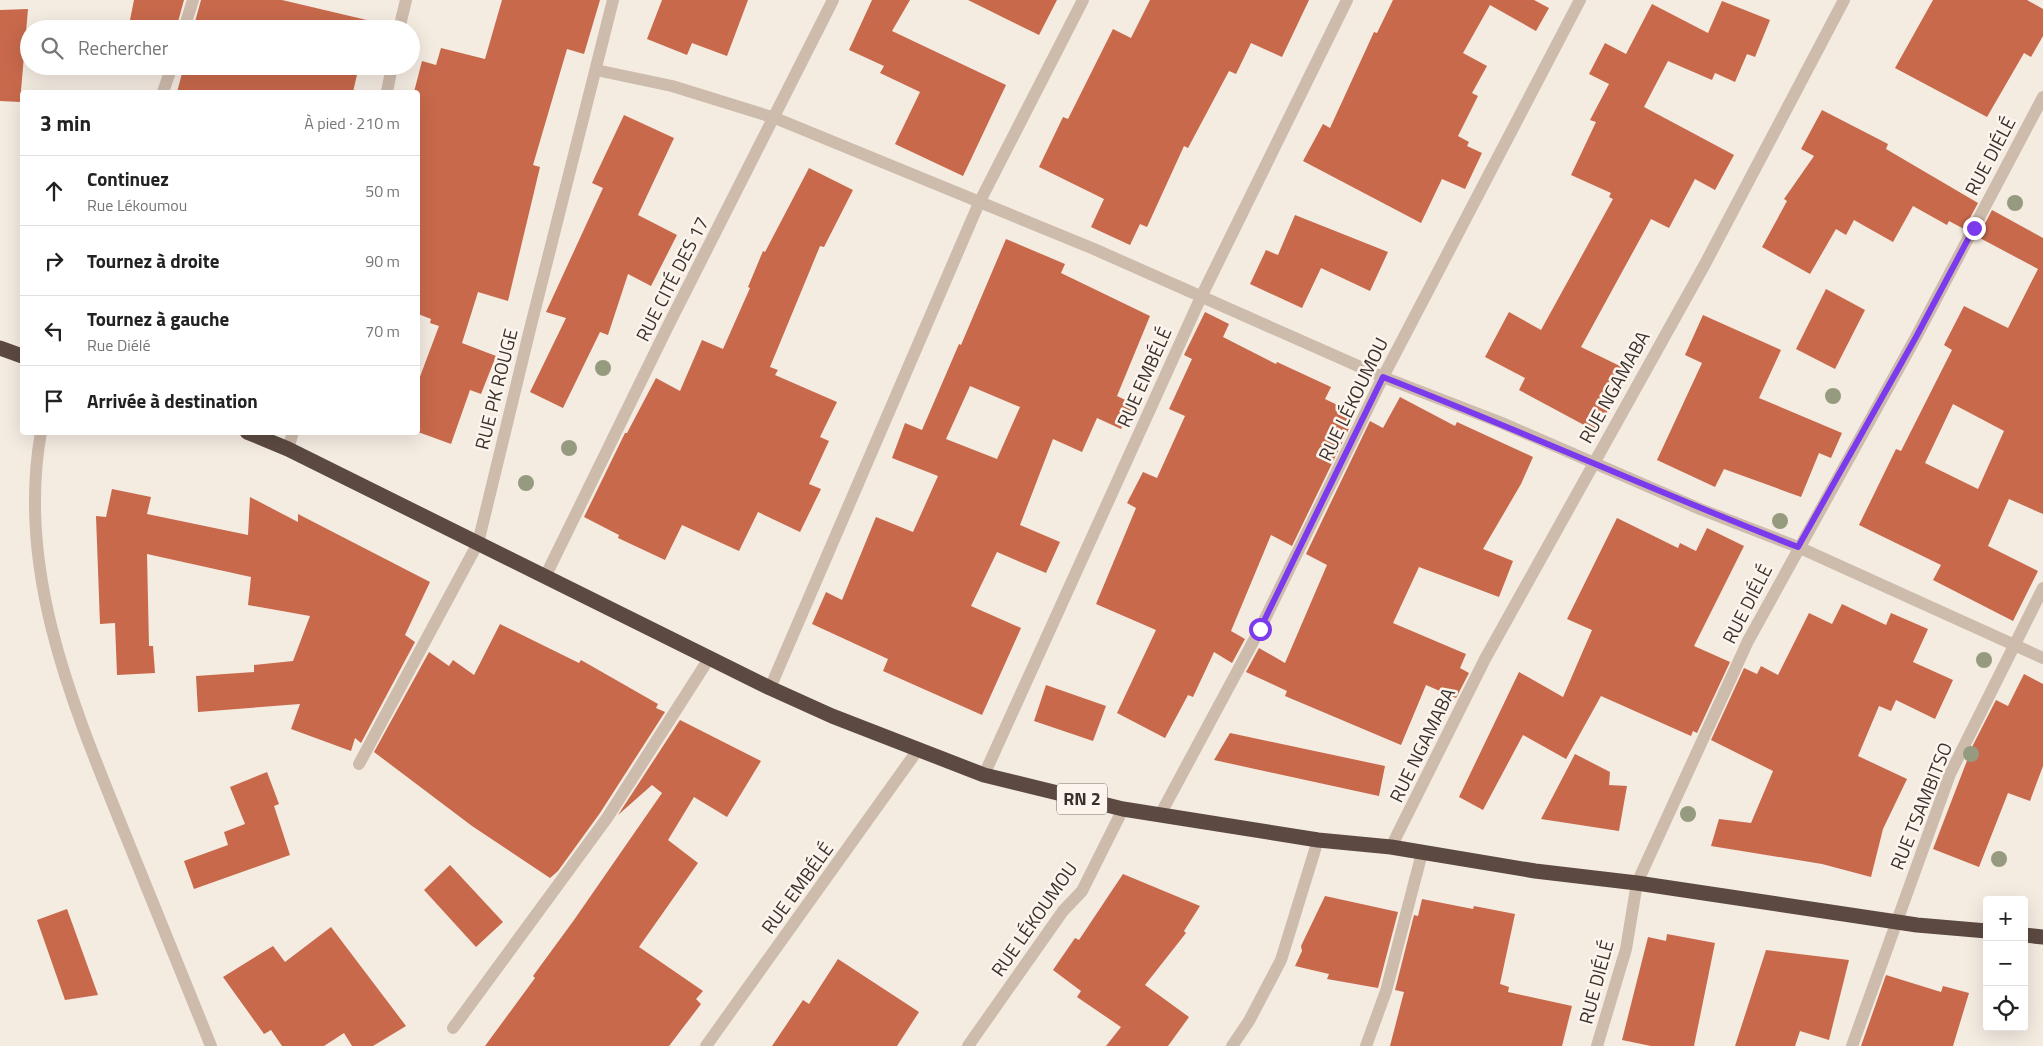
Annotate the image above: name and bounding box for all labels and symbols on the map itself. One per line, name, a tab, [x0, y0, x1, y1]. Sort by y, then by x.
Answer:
street label: RUE DIÉLÉ	[1957, 111, 2022, 200]
street label: RUE CITÉ DES 17	[628, 211, 716, 346]
route end	[1963, 217, 1986, 240]
street label: RUE EMBÉLÉ	[1109, 322, 1179, 432]
street label: RUE PK ROUGE	[466, 325, 525, 452]
street label: RUE NGAMABA	[1571, 325, 1656, 448]
street label: RUE LÉKOUMOU	[1310, 332, 1395, 465]
street label: RUE DIÉLÉ	[1714, 559, 1779, 649]
route start	[1249, 618, 1272, 641]
street label: RUE NGAMABA	[1381, 682, 1462, 807]
street label: RUE TSAMBITSO	[1882, 738, 1959, 874]
road number: RN 2	[1057, 784, 1107, 814]
street label: RUE EMBÉLÉ	[753, 836, 840, 939]
street label: RUE LÉKOUMOU	[983, 855, 1084, 982]
street label: RUE DIÉLÉ	[1570, 937, 1621, 1027]

